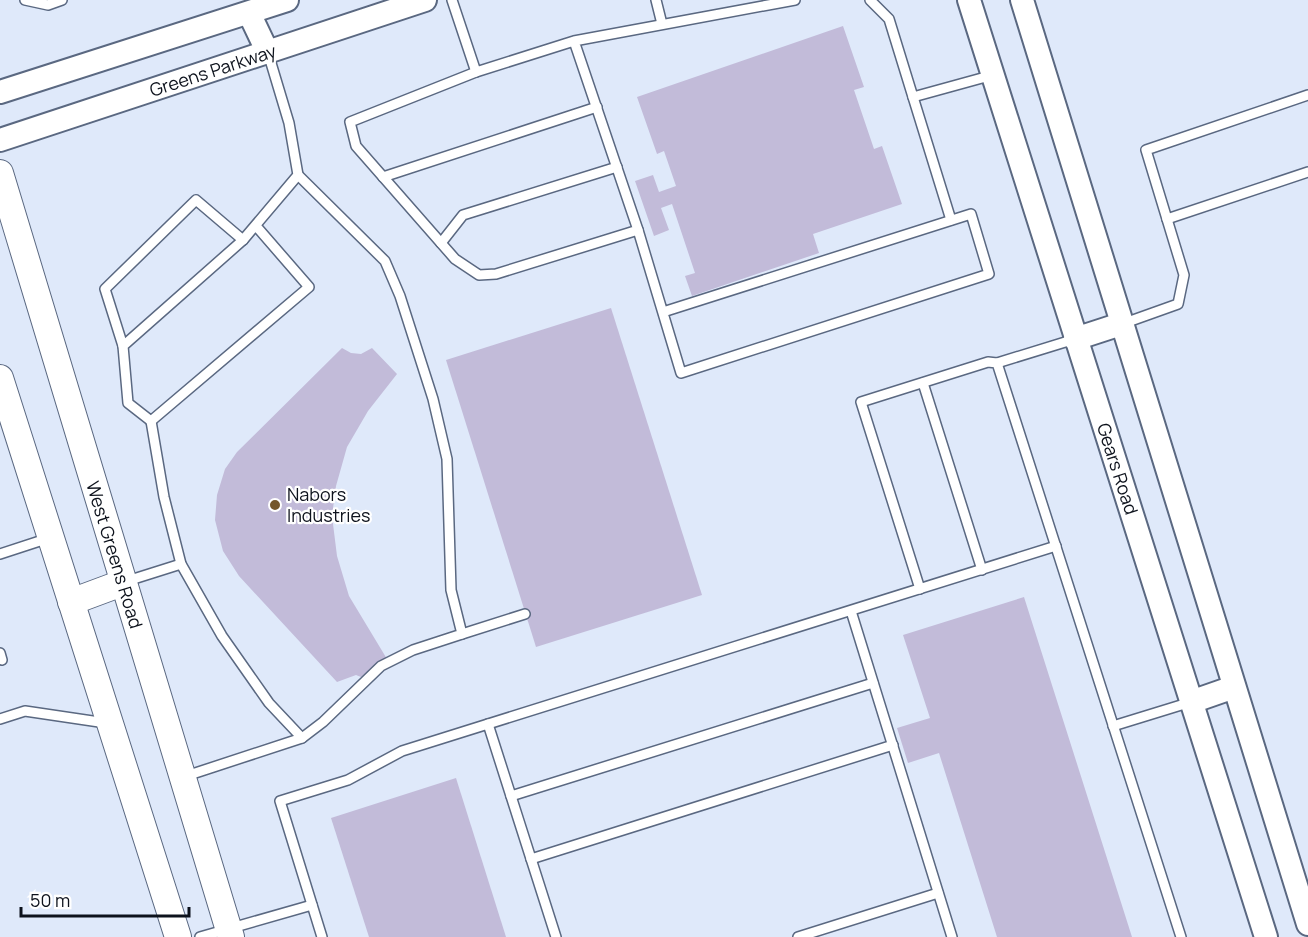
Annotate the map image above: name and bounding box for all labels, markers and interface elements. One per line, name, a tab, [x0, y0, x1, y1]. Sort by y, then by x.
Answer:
street label: Greens Parkway	[146, 38, 279, 102]
street label: Gears Road	[1092, 420, 1144, 518]
street label: West Greens Road	[81, 478, 149, 631]
place label: Nabors Industries	[287, 482, 371, 527]
marker: Nabors Industries	[268, 498, 282, 512]
scale bar	[21, 880, 189, 918]
text: 50 m	[30, 888, 70, 912]

